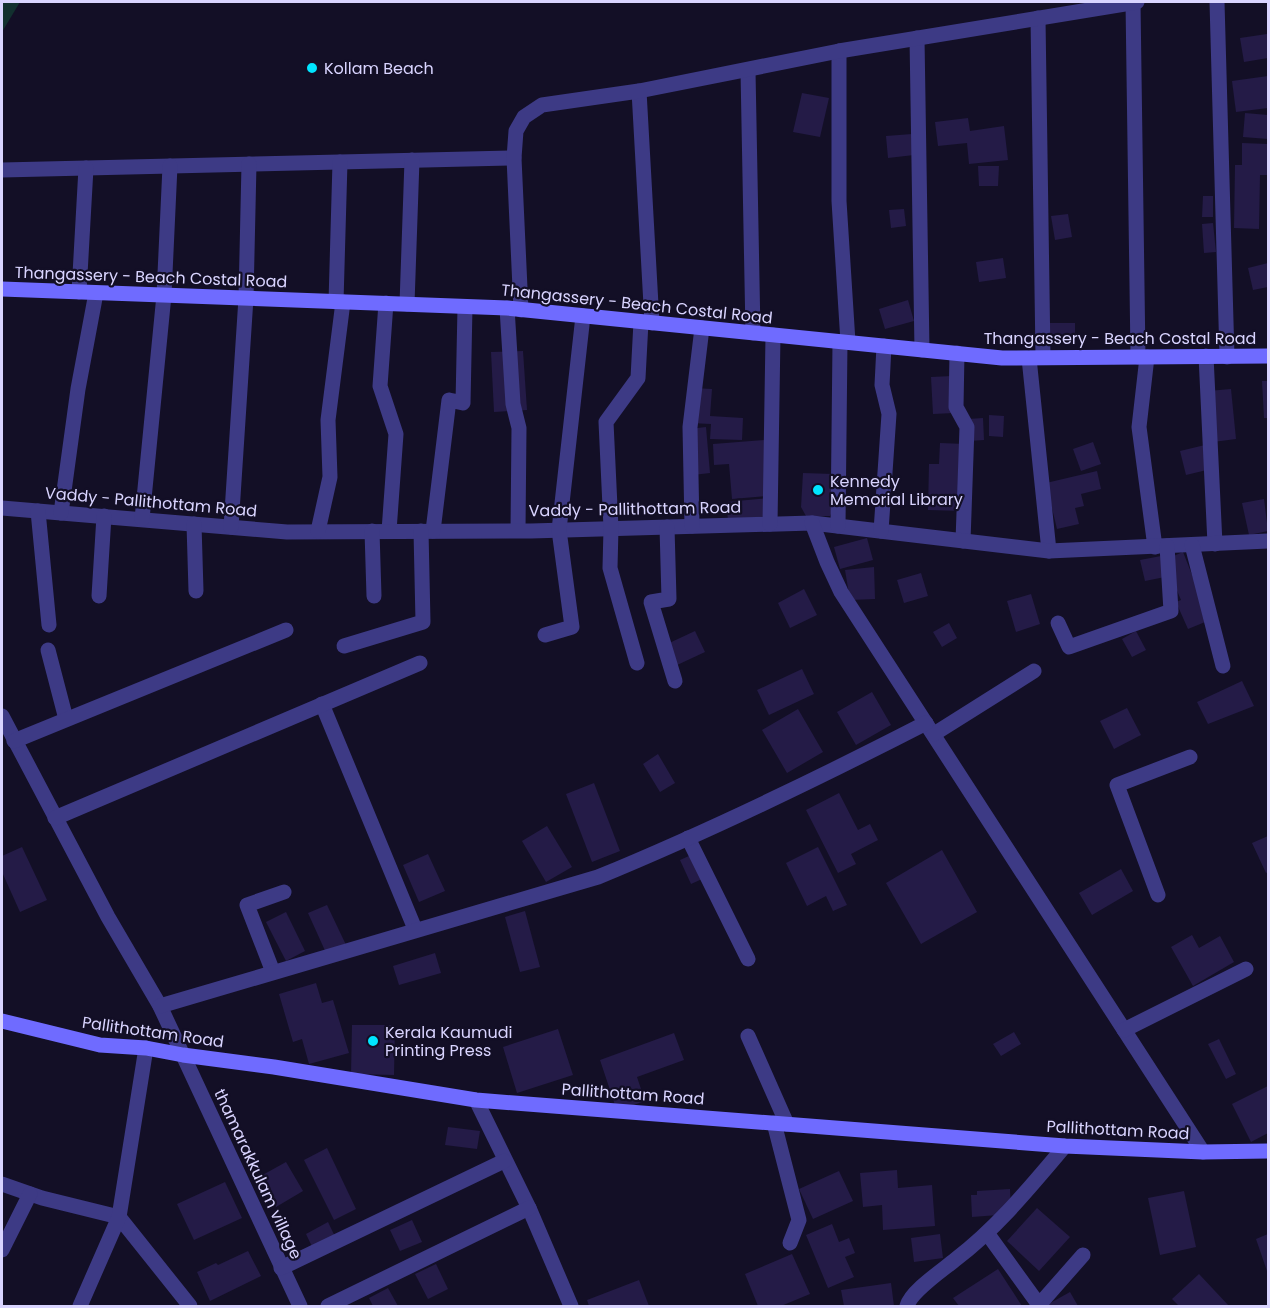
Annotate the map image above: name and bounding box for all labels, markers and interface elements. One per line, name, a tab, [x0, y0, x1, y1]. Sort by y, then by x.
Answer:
place label: Kollam Beach	[324, 57, 434, 80]
marker: Kollam Beach	[305, 61, 319, 75]
street label: Thangassery - Beach Costal Road	[14, 261, 288, 293]
street label: Thangassery - Beach Costal Road	[500, 278, 774, 330]
street label: Thangassery - Beach Costal Road	[984, 327, 1256, 350]
place label: Kennedy Memorial Library	[830, 470, 963, 511]
street label: Vaddy - Pallithottam Road	[44, 481, 258, 523]
marker: Kennedy Memorial Library	[811, 483, 825, 497]
street label: Vaddy - Pallithottam Road	[528, 496, 742, 522]
street label: Pallithottam Road	[81, 1011, 225, 1053]
place label: Kerala Kaumudi Printing Press	[385, 1021, 512, 1062]
marker: Kerala Kaumudi Printing Press	[366, 1034, 380, 1048]
street label: Pallithottam Road	[561, 1078, 705, 1110]
street label: thamarakkulam village	[208, 1085, 308, 1263]
street label: Pallithottam Road	[1046, 1115, 1190, 1145]

